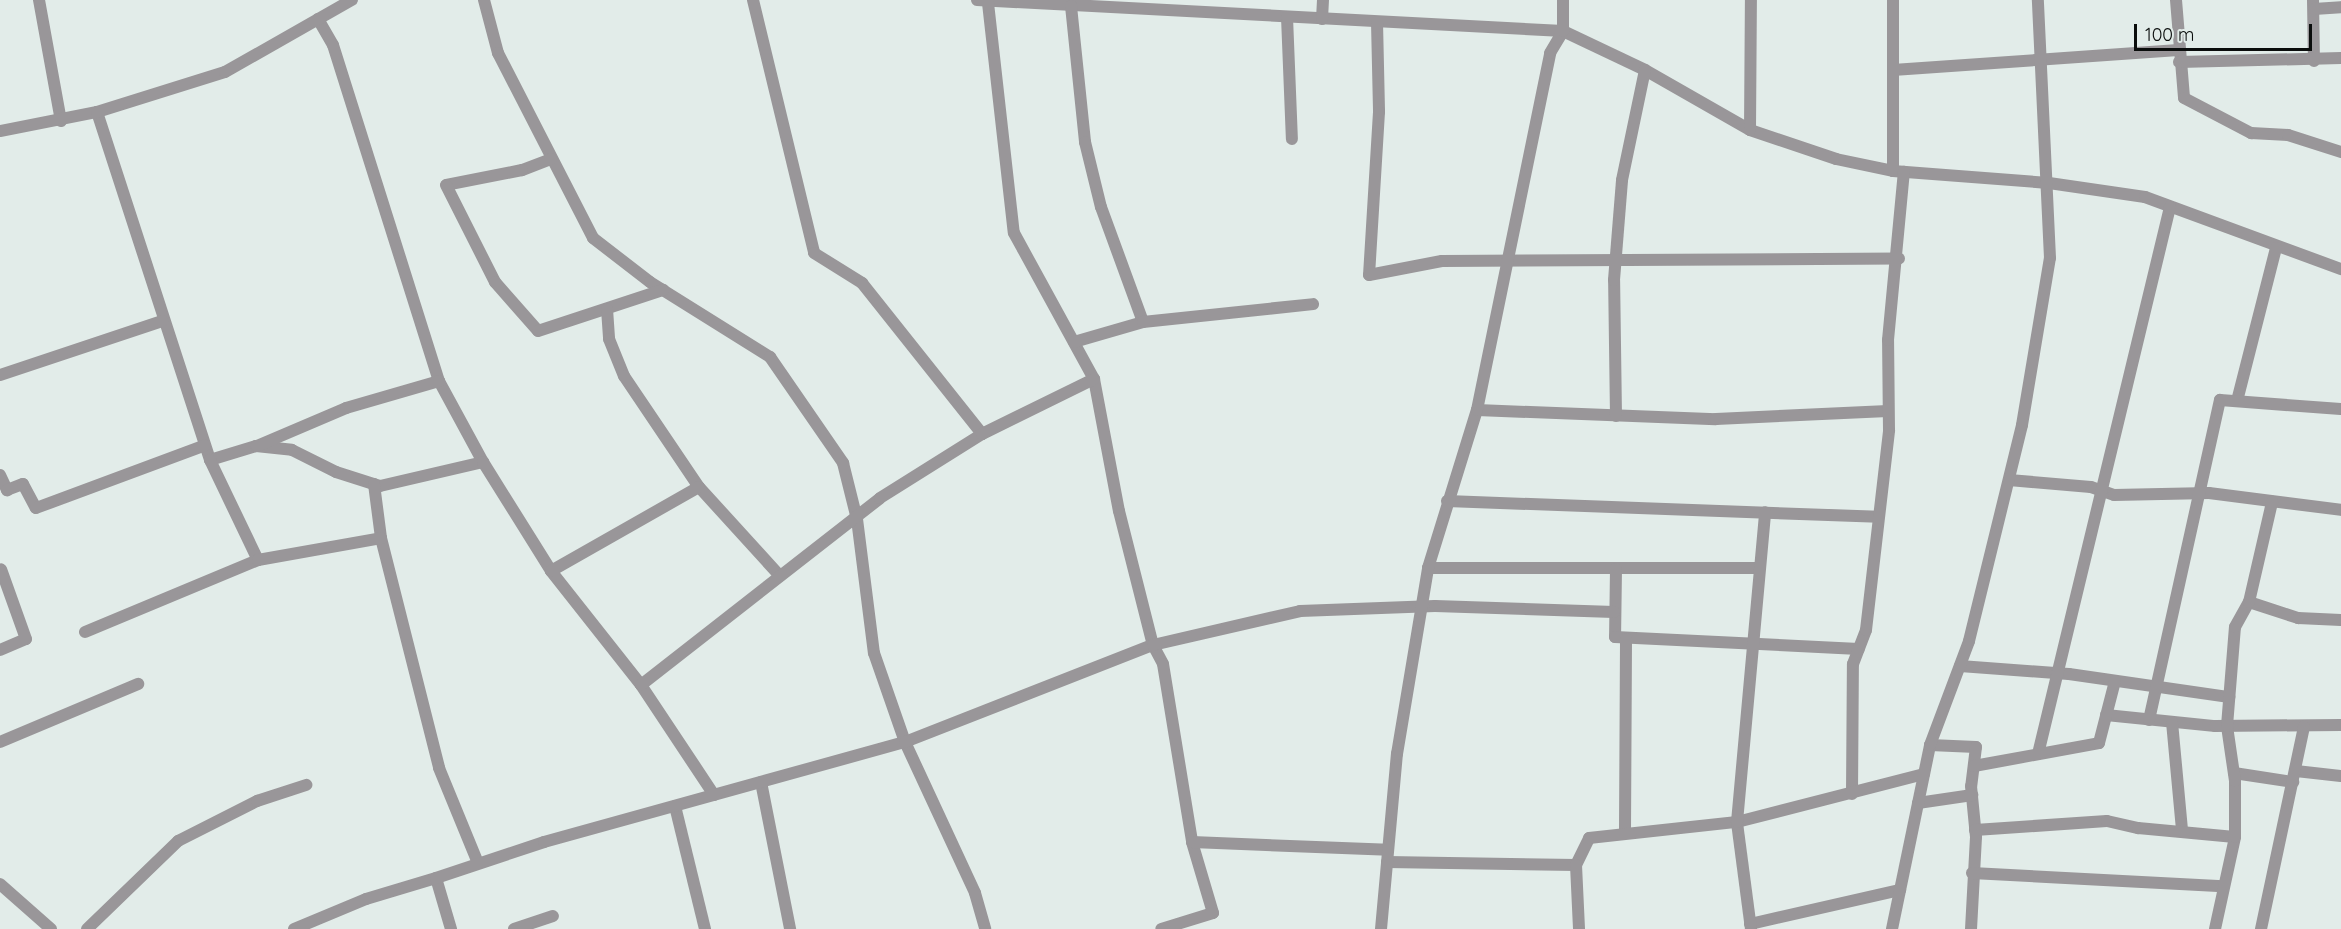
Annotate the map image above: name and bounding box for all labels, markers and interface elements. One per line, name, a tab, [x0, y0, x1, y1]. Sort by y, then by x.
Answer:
scale bar	[2137, 12, 2316, 50]
text: 100 m	[2145, 23, 2194, 46]

